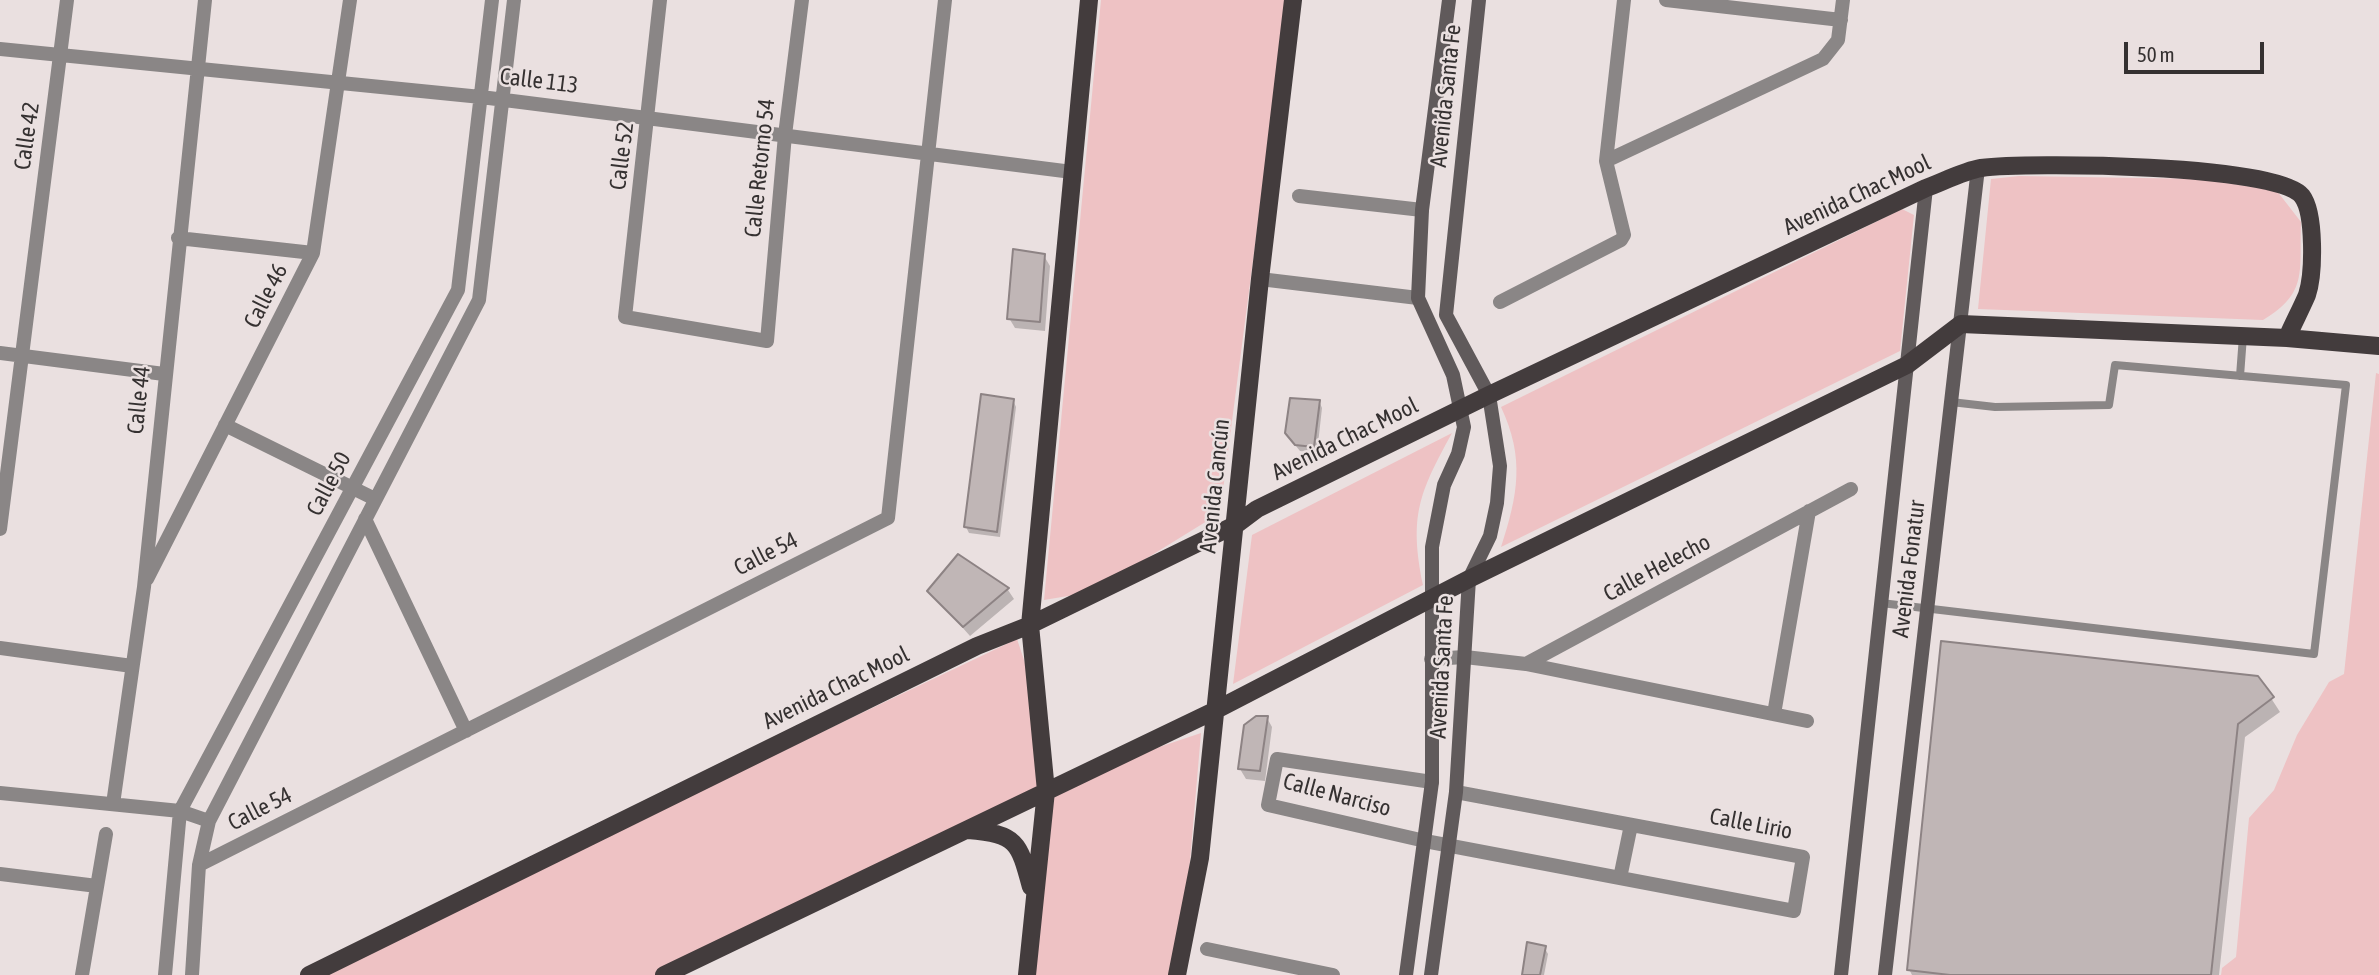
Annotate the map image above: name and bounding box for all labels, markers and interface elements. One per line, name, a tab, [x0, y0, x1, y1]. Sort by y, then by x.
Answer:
street label: Avenida Santa Fe	[1425, 23, 1467, 169]
scale bar	[2127, 28, 2267, 72]
text: 50 m	[2137, 42, 2175, 66]
street label: Calle 113	[498, 62, 580, 100]
street label: Calle Retorno 54	[739, 97, 781, 239]
street label: Calle 42	[9, 100, 45, 172]
street label: Calle 52	[604, 120, 640, 192]
street label: Avenida Chac Mool	[1779, 149, 1935, 241]
street label: Calle 46	[238, 259, 294, 333]
street label: Calle 44	[122, 365, 156, 435]
street label: Avenida Chac Mool	[1267, 392, 1423, 486]
street label: Avenida Cancún	[1194, 417, 1236, 555]
street label: Calle 50	[301, 447, 357, 521]
street label: Avenida Fonatur	[1887, 499, 1931, 639]
street label: Calle 54	[729, 526, 803, 582]
street label: Calle Helecho	[1599, 528, 1715, 608]
street label: Avenida Santa Fe	[1424, 595, 1460, 739]
street label: Avenida Chac Mool	[758, 641, 914, 735]
street label: Calle Narciso	[1280, 767, 1394, 823]
street label: Calle 54	[223, 781, 297, 837]
street label: Calle Lirio	[1707, 802, 1795, 846]

